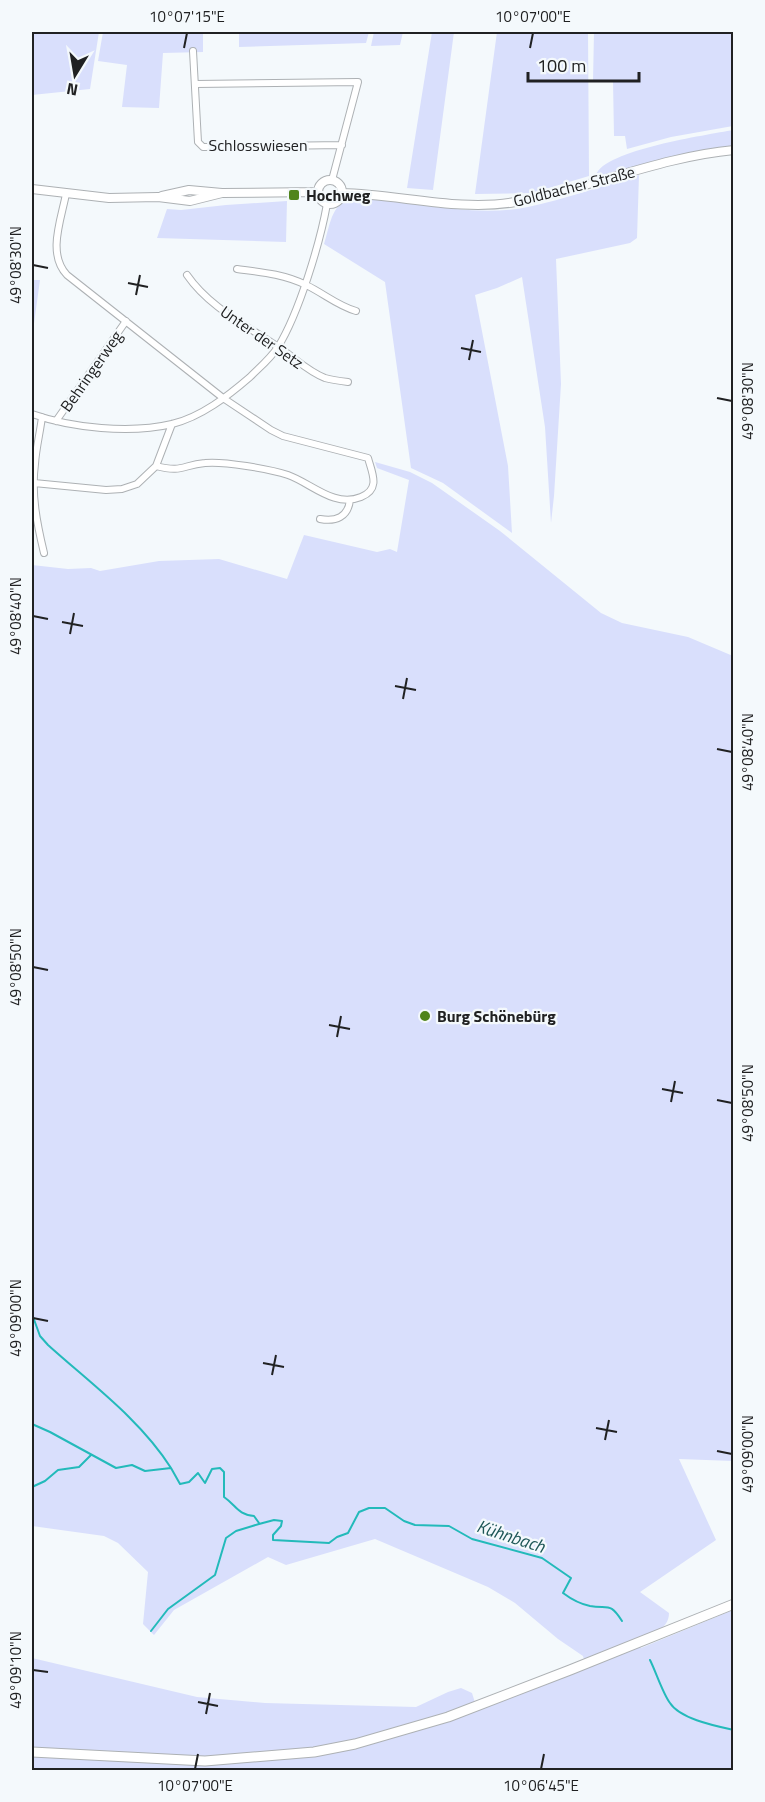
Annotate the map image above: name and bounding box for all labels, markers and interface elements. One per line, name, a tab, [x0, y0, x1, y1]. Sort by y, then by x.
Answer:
text: 10°07'15"E	[149, 5, 225, 28]
text: 10°07'00"E	[495, 5, 571, 28]
north arrow	[45, 45, 105, 105]
scale bar	[528, 45, 639, 83]
text: 100 m	[537, 52, 586, 79]
text: N	[64, 77, 80, 103]
street label: Schlosswiesen	[208, 133, 308, 157]
street label: Goldbacher Straße	[511, 159, 637, 213]
place label: Hochweg	[306, 183, 371, 207]
marker: Hochweg	[287, 188, 301, 202]
text: 49°08'30"N	[4, 226, 27, 304]
street label: Unter der Setz	[215, 299, 309, 375]
street label: Behringerweg	[54, 325, 128, 417]
text: 49°08'30"N	[736, 362, 759, 440]
text: 49°08'40"N	[4, 577, 27, 655]
text: 49°08'40"N	[736, 713, 759, 791]
text: 49°08'50"N	[4, 928, 27, 1006]
place label: Burg Schönebürg	[437, 1004, 556, 1028]
marker: Burg Schönebürg	[418, 1009, 432, 1023]
text: 49°08'50"N	[736, 1064, 759, 1142]
text: 49°09'00"N	[4, 1279, 27, 1357]
text: 49°09'00"N	[736, 1415, 759, 1493]
water label: Kühnbach	[473, 1512, 550, 1560]
text: 49°09'10"N	[4, 1631, 27, 1709]
text: 10°07'00"E	[157, 1774, 233, 1797]
text: 10°06'45"E	[503, 1774, 579, 1797]

